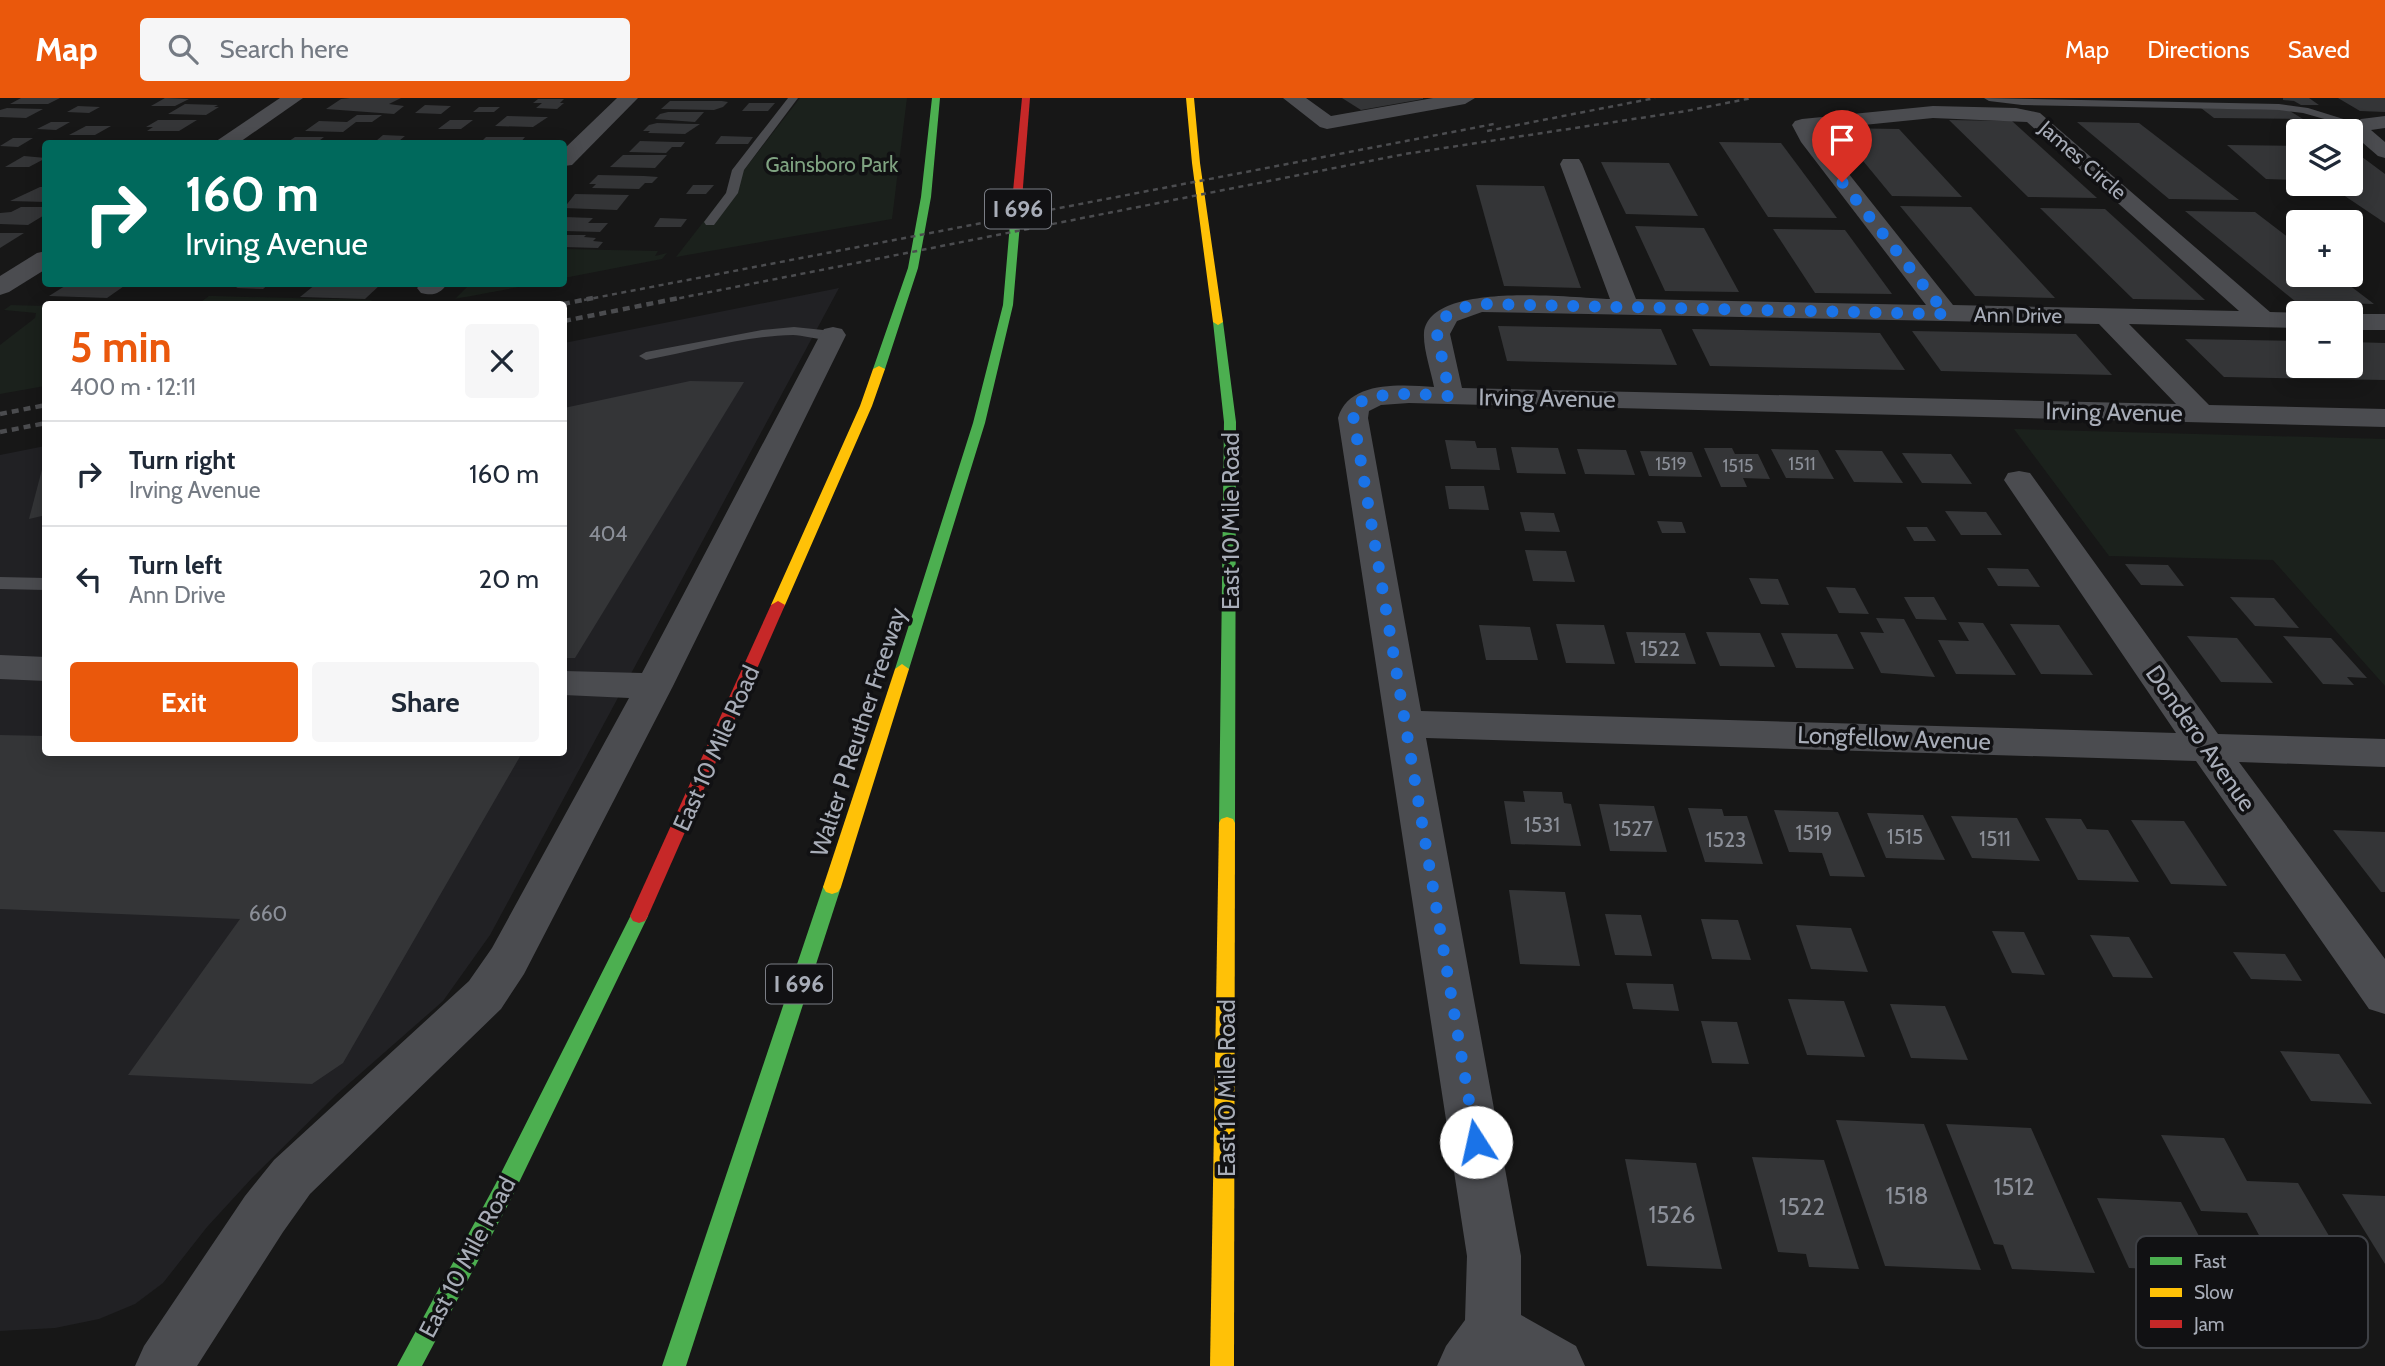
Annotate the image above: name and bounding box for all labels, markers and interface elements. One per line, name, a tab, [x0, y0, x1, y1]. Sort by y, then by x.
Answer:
search box	[140, 18, 630, 81]
text: Map	[35, 29, 98, 69]
icon: search	[164, 30, 202, 68]
text: Search here	[220, 33, 349, 65]
text: Map	[2065, 35, 2109, 64]
text: Directions	[2147, 35, 2250, 64]
text: Saved	[2288, 35, 2350, 64]
pin	[1812, 110, 1872, 182]
street label: James Circle	[2034, 115, 2132, 205]
map controls	[2286, 119, 2363, 378]
button: layers	[2286, 119, 2363, 196]
icon: arrive	[1823, 121, 1861, 159]
park label: Gainsboro Park	[766, 152, 899, 177]
text: 160 m	[185, 164, 319, 223]
icon: right	[70, 168, 161, 259]
road number: I 696	[985, 190, 1051, 228]
button: +	[2286, 210, 2363, 287]
text: Irving Avenue	[185, 224, 368, 263]
button: −	[2286, 301, 2363, 378]
street label: Ann Drive	[1974, 302, 2063, 328]
text: 5 min	[70, 321, 172, 373]
button: close	[465, 324, 539, 398]
text: 400 m · 12:11	[70, 373, 196, 401]
street label: Irving Avenue	[1478, 382, 1616, 414]
street label: Irving Avenue	[2045, 396, 2183, 428]
street label: East 10 Mile Road	[1216, 432, 1245, 610]
text: Turn right	[129, 444, 235, 476]
house number: 1519	[1655, 453, 1687, 475]
house number: 1511	[1788, 453, 1816, 475]
icon: right	[70, 455, 108, 493]
house number: 1515	[1722, 455, 1754, 477]
text: 160 m	[469, 458, 539, 490]
text: Irving Avenue	[129, 476, 261, 504]
house number: 404	[589, 521, 627, 546]
text: Turn left	[129, 549, 222, 581]
icon: left	[70, 560, 108, 598]
text: 20 m	[479, 563, 539, 595]
text: Ann Drive	[129, 581, 226, 609]
street label: Walter P Reuther Freeway	[804, 604, 912, 860]
house number: 1522	[1640, 636, 1680, 661]
street label: Dondero Avenue	[2140, 659, 2262, 817]
street label: East 10 Mile Road	[667, 661, 765, 835]
button: Exit	[70, 662, 298, 742]
button: Share	[312, 662, 539, 742]
street label: Longfellow Avenue	[1797, 720, 1991, 756]
house number: 1531	[1524, 812, 1560, 837]
house number: 1527	[1613, 816, 1653, 841]
house number: 1519	[1796, 820, 1832, 845]
house number: 1515	[1887, 824, 1923, 849]
house number: 1511	[1979, 826, 2011, 851]
house number: 1523	[1706, 827, 1746, 852]
house number: 660	[249, 901, 287, 926]
road number: I 696	[766, 964, 832, 1004]
street label: East 10 Mile Road	[1212, 999, 1241, 1177]
position arrow	[1439, 1105, 1513, 1179]
street label: East 10 Mile Road	[412, 1172, 522, 1342]
house number: 1512	[1993, 1172, 2035, 1201]
house number: 1518	[1885, 1181, 1929, 1210]
house number: 1522	[1779, 1192, 1825, 1221]
house number: 1526	[1648, 1200, 1696, 1229]
legend	[2136, 1236, 2368, 1348]
text: Fast	[2194, 1250, 2227, 1273]
text: Slow	[2194, 1281, 2234, 1304]
text: Jam	[2193, 1313, 2224, 1336]

